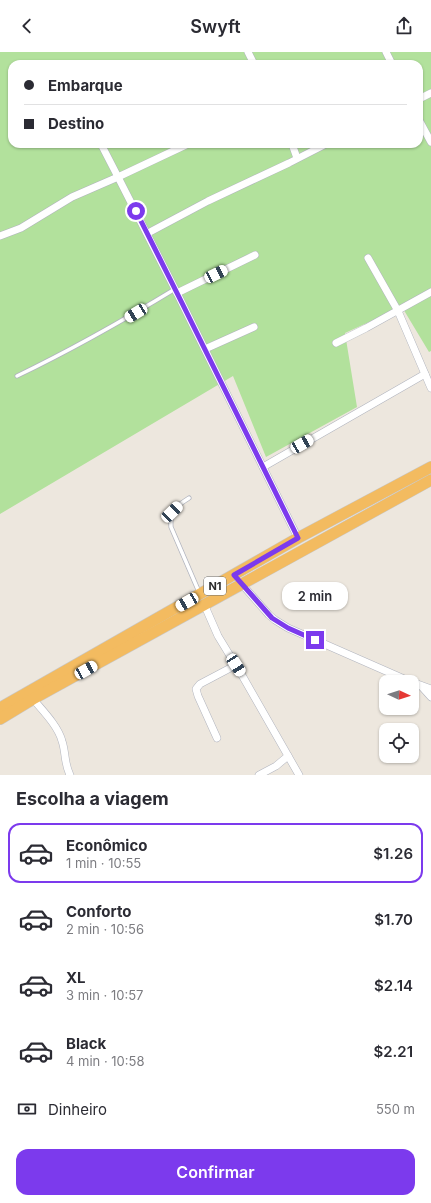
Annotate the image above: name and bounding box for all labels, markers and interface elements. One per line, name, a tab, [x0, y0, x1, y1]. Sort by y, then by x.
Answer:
icon: back	[16, 15, 38, 37]
icon: share	[393, 15, 415, 37]
text: Swyft	[190, 16, 241, 37]
text: Embarque	[48, 76, 123, 95]
text: Destino	[48, 114, 104, 133]
route start	[127, 202, 145, 220]
car	[203, 263, 229, 285]
car	[123, 302, 149, 324]
car	[289, 433, 315, 455]
car	[159, 499, 185, 525]
road number: N1	[204, 577, 226, 595]
callout: 2 min	[282, 582, 348, 610]
text: 2 min	[298, 588, 332, 604]
car	[174, 591, 200, 613]
route end	[306, 631, 324, 649]
car	[224, 652, 248, 678]
car	[73, 659, 99, 681]
north arrow	[379, 675, 419, 715]
map controls	[379, 675, 419, 763]
button: locate	[379, 723, 419, 763]
text: Escolha a viagem	[16, 788, 169, 809]
icon: car	[18, 835, 54, 871]
text: Econômico	[66, 836, 147, 855]
text: $1.26	[373, 844, 413, 863]
text: 1 min · 10:55	[66, 855, 141, 871]
icon: car	[18, 901, 54, 937]
text: Conforto	[66, 902, 131, 921]
text: $1.70	[374, 910, 413, 929]
text: 2 min · 10:56	[66, 921, 144, 937]
icon: car	[18, 967, 54, 1003]
text: XL	[66, 968, 86, 987]
text: $2.14	[374, 976, 413, 995]
text: 3 min · 10:57	[66, 987, 143, 1003]
icon: car	[18, 1033, 54, 1069]
text: Black	[66, 1034, 106, 1053]
text: $2.21	[373, 1042, 413, 1061]
text: 4 min · 10:58	[66, 1053, 145, 1069]
icon: cash	[16, 1098, 38, 1120]
text: Dinheiro	[48, 1100, 107, 1119]
text: 550 m	[376, 1101, 415, 1117]
button: Confirmar	[16, 1149, 415, 1195]

